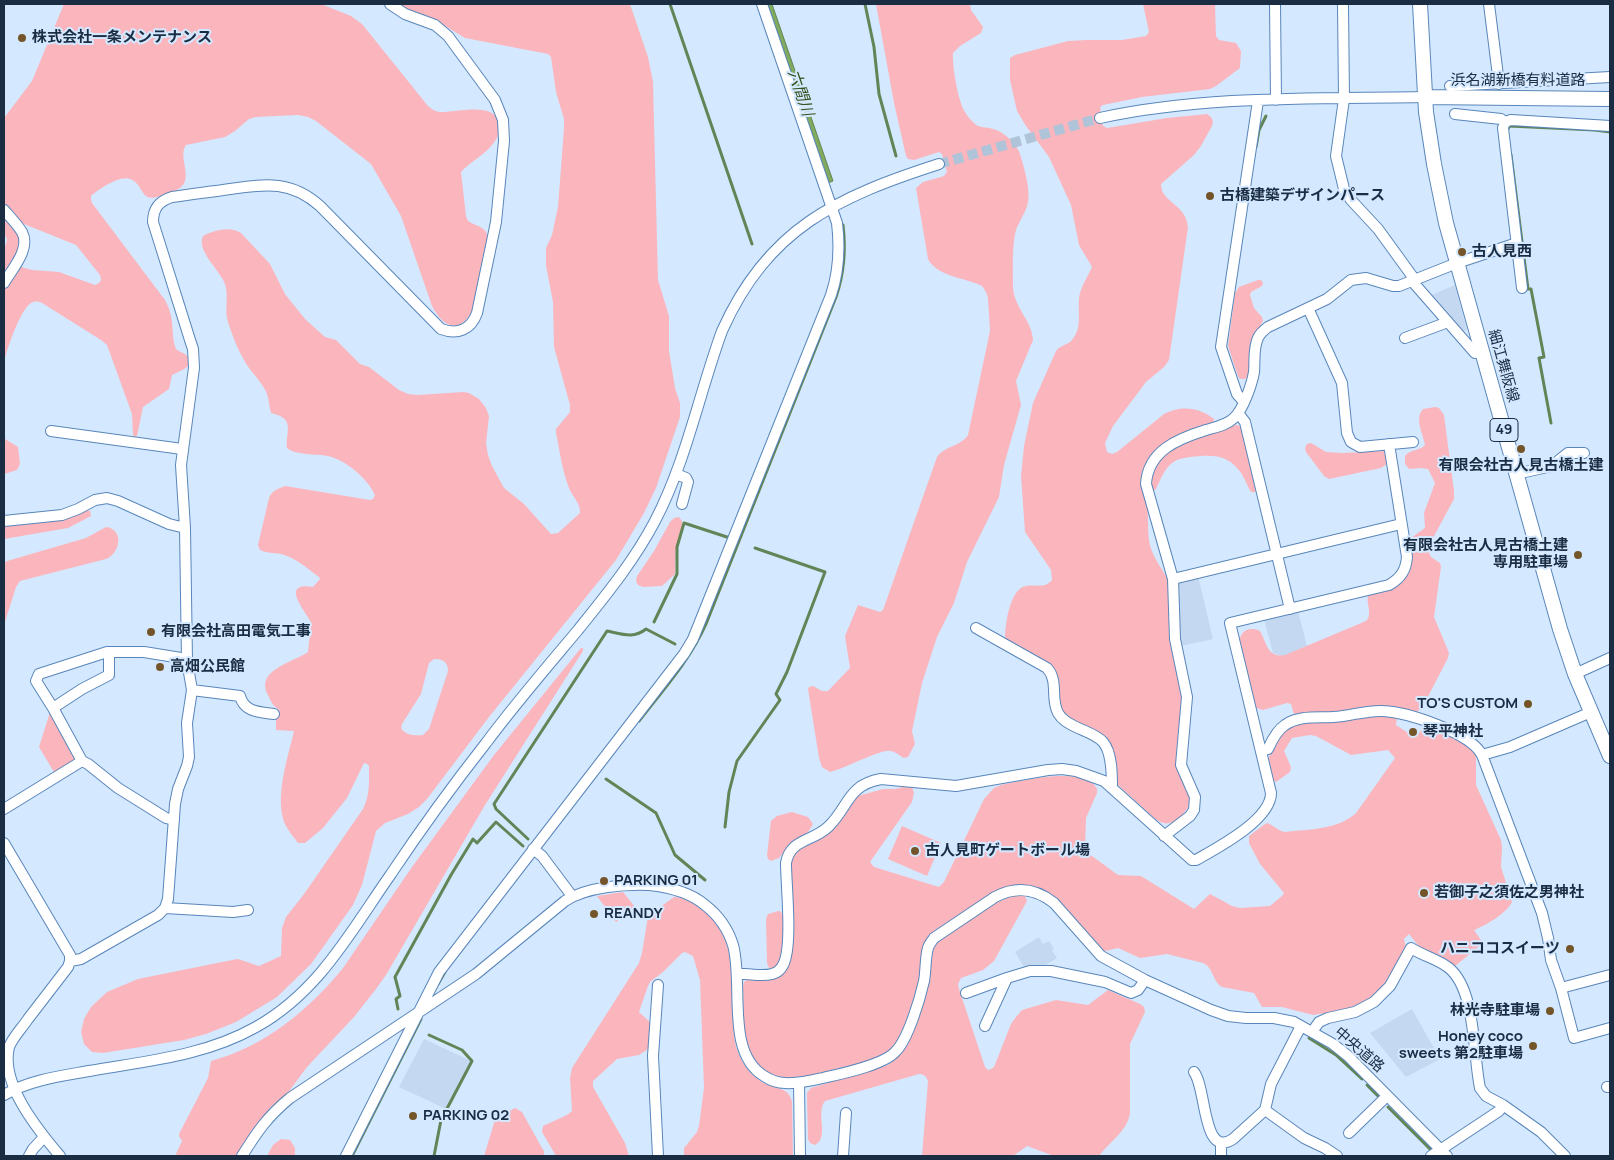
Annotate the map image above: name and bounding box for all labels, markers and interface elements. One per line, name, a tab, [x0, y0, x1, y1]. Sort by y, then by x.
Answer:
place label: 株式会社一条メンテナンス	[32, 29, 212, 47]
marker: 株式会社一条メンテナンス	[16, 32, 28, 44]
water label: 六間川	[783, 67, 817, 119]
street label: 浜名湖新橋有料道路	[1451, 72, 1585, 90]
place label: 古橋建築デザインパース	[1220, 187, 1385, 205]
marker: 古橋建築デザインパース	[1204, 190, 1216, 202]
place label: 古人見西	[1472, 243, 1532, 261]
marker: 古人見西	[1456, 246, 1468, 258]
street label: 細江舞阪線	[1484, 327, 1522, 405]
road number: 49	[1490, 418, 1518, 442]
marker: 有限会社古人見古橋土建	[1515, 443, 1527, 455]
place label: 有限会社古人見古橋土建	[1439, 457, 1603, 475]
place label: 有限会社古人見古橋土建 専用駐車場	[1403, 537, 1568, 572]
marker: 有限会社古人見古橋土建 専用駐車場	[1572, 549, 1584, 561]
place label: 有限会社高田電気工事	[161, 623, 311, 641]
marker: 有限会社高田電気工事	[145, 626, 157, 638]
place label: 高畑公民館	[170, 658, 245, 676]
marker: 高畑公民館	[154, 661, 166, 673]
place label: TO'S CUSTOM	[1417, 695, 1518, 713]
marker: TO'S CUSTOM	[1522, 698, 1534, 710]
place label: 琴平神社	[1423, 723, 1483, 741]
marker: 琴平神社	[1407, 726, 1419, 738]
place label: 古人見町ゲートボール場	[925, 842, 1090, 860]
marker: 古人見町ゲートボール場	[909, 845, 921, 857]
place label: PARKING 01	[614, 872, 698, 890]
marker: PARKING 01	[598, 875, 610, 887]
place label: 若御子之須佐之男神社	[1434, 884, 1584, 902]
marker: 若御子之須佐之男神社	[1418, 887, 1430, 899]
place label: REANDY	[604, 905, 663, 923]
marker: REANDY	[588, 908, 600, 920]
place label: ハニココスイーツ	[1440, 940, 1560, 958]
marker: ハニココスイーツ	[1564, 943, 1576, 955]
place label: 林光寺駐車場	[1450, 1002, 1540, 1020]
marker: 林光寺駐車場	[1544, 1005, 1556, 1017]
street label: 中央道路	[1330, 1024, 1388, 1076]
place label: Honey coco sweets 第2駐車場	[1399, 1028, 1523, 1063]
marker: Honey coco sweets 第2駐車場	[1527, 1040, 1539, 1052]
place label: PARKING 02	[423, 1107, 509, 1125]
marker: PARKING 02	[407, 1110, 419, 1122]

